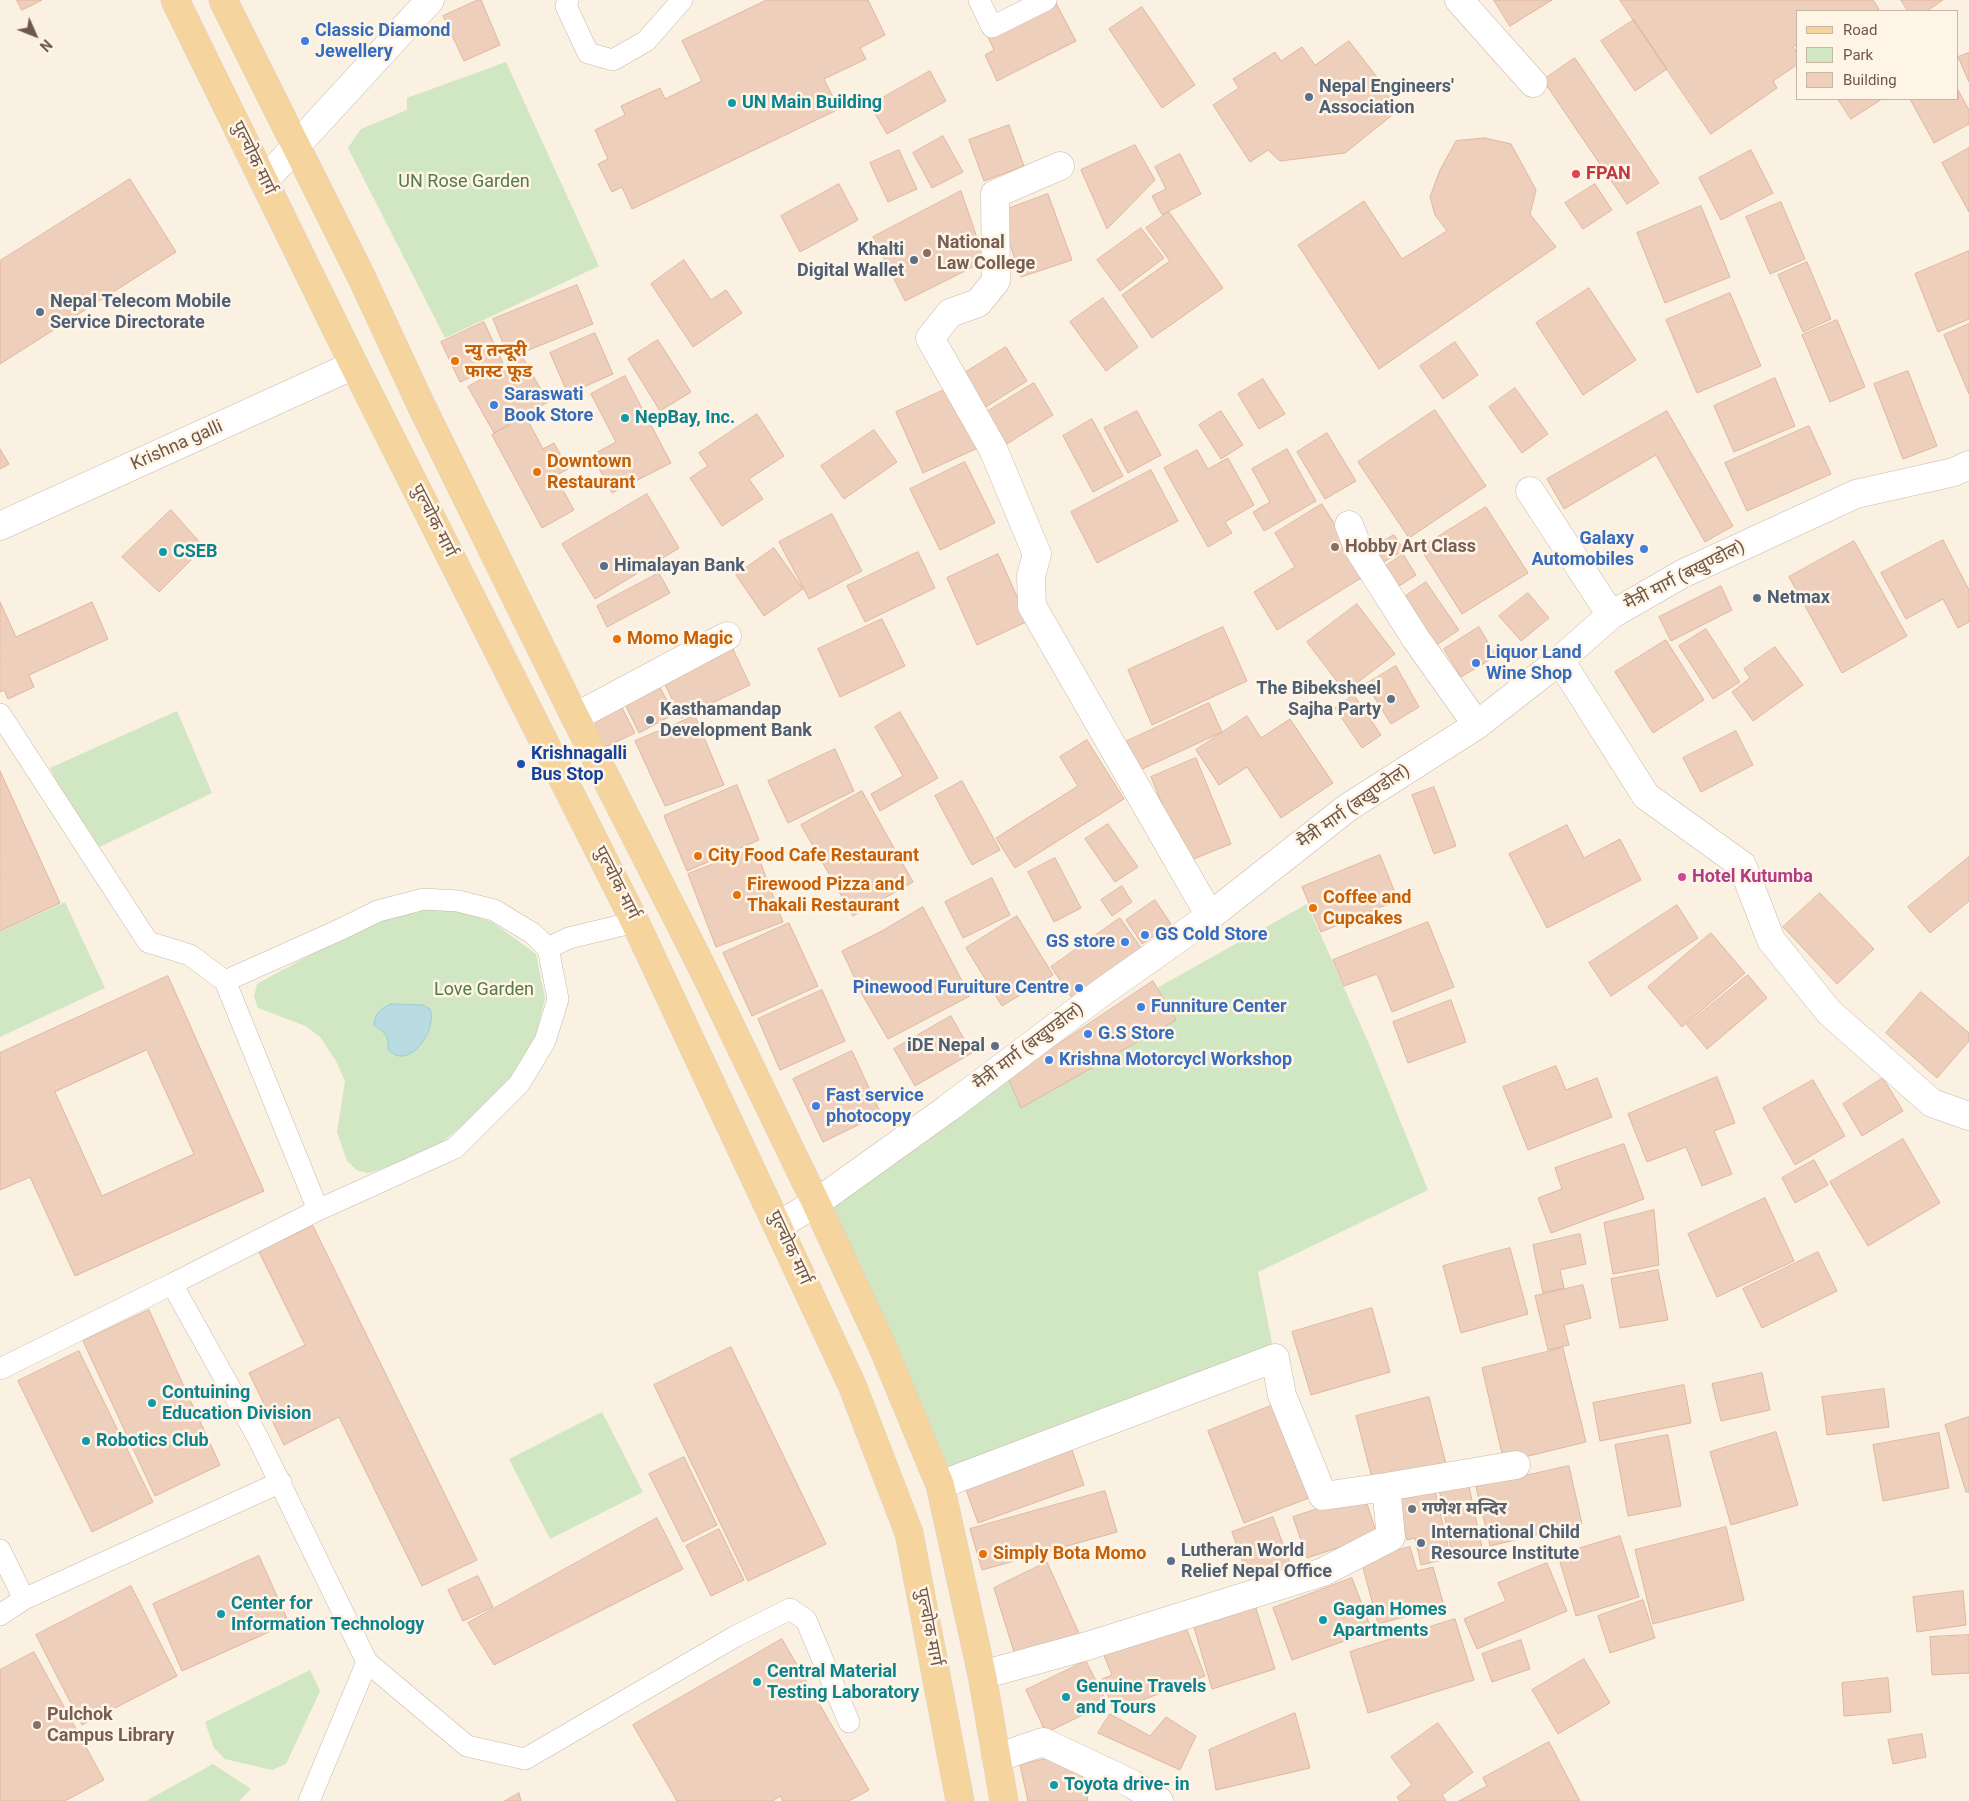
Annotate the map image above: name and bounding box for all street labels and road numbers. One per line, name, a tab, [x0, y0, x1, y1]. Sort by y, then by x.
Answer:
street label: पुल्चोक मार्ग	[226, 118, 280, 198]
street label: Krishna galli	[128, 416, 226, 476]
street label: पुल्चोक मार्ग	[405, 481, 461, 561]
street label: मैत्री मार्ग (बखुण्डोल)	[1621, 536, 1749, 616]
street label: मैत्री मार्ग (बखुण्डोल)	[1294, 760, 1414, 854]
street label: पुल्चोक मार्ग	[588, 843, 644, 923]
street label: मैत्री मार्ग (बखुण्डोल)	[970, 999, 1088, 1095]
street label: पुल्चोक मार्ग	[762, 1208, 816, 1288]
street label: पुल्चोक मार्ग	[910, 1586, 946, 1668]

